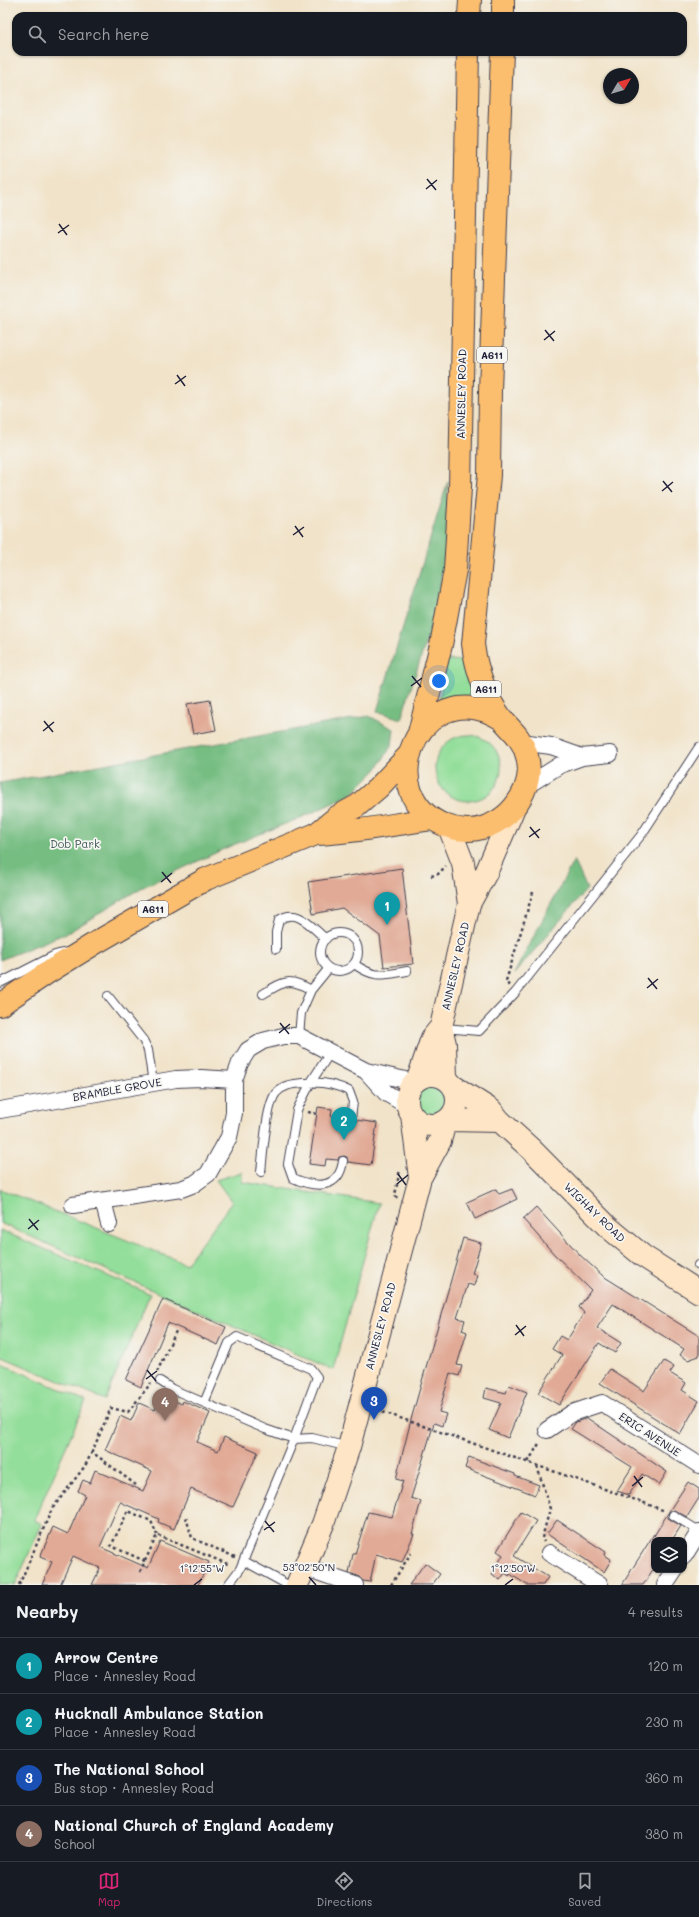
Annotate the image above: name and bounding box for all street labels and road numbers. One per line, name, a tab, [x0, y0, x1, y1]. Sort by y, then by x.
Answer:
road number: A611	[477, 347, 507, 363]
street label: ANNESLEY ROAD	[453, 349, 469, 439]
road number: A611	[471, 681, 501, 697]
road number: A611	[138, 901, 168, 917]
street label: ANNESLEY ROAD	[438, 920, 472, 1012]
street label: BRAMBLE GROVE	[71, 1074, 163, 1104]
street label: WIGHAY ROAD	[561, 1179, 629, 1245]
street label: ANNESLEY ROAD	[361, 1281, 399, 1371]
street label: ERIC AVENUE	[616, 1408, 684, 1460]

